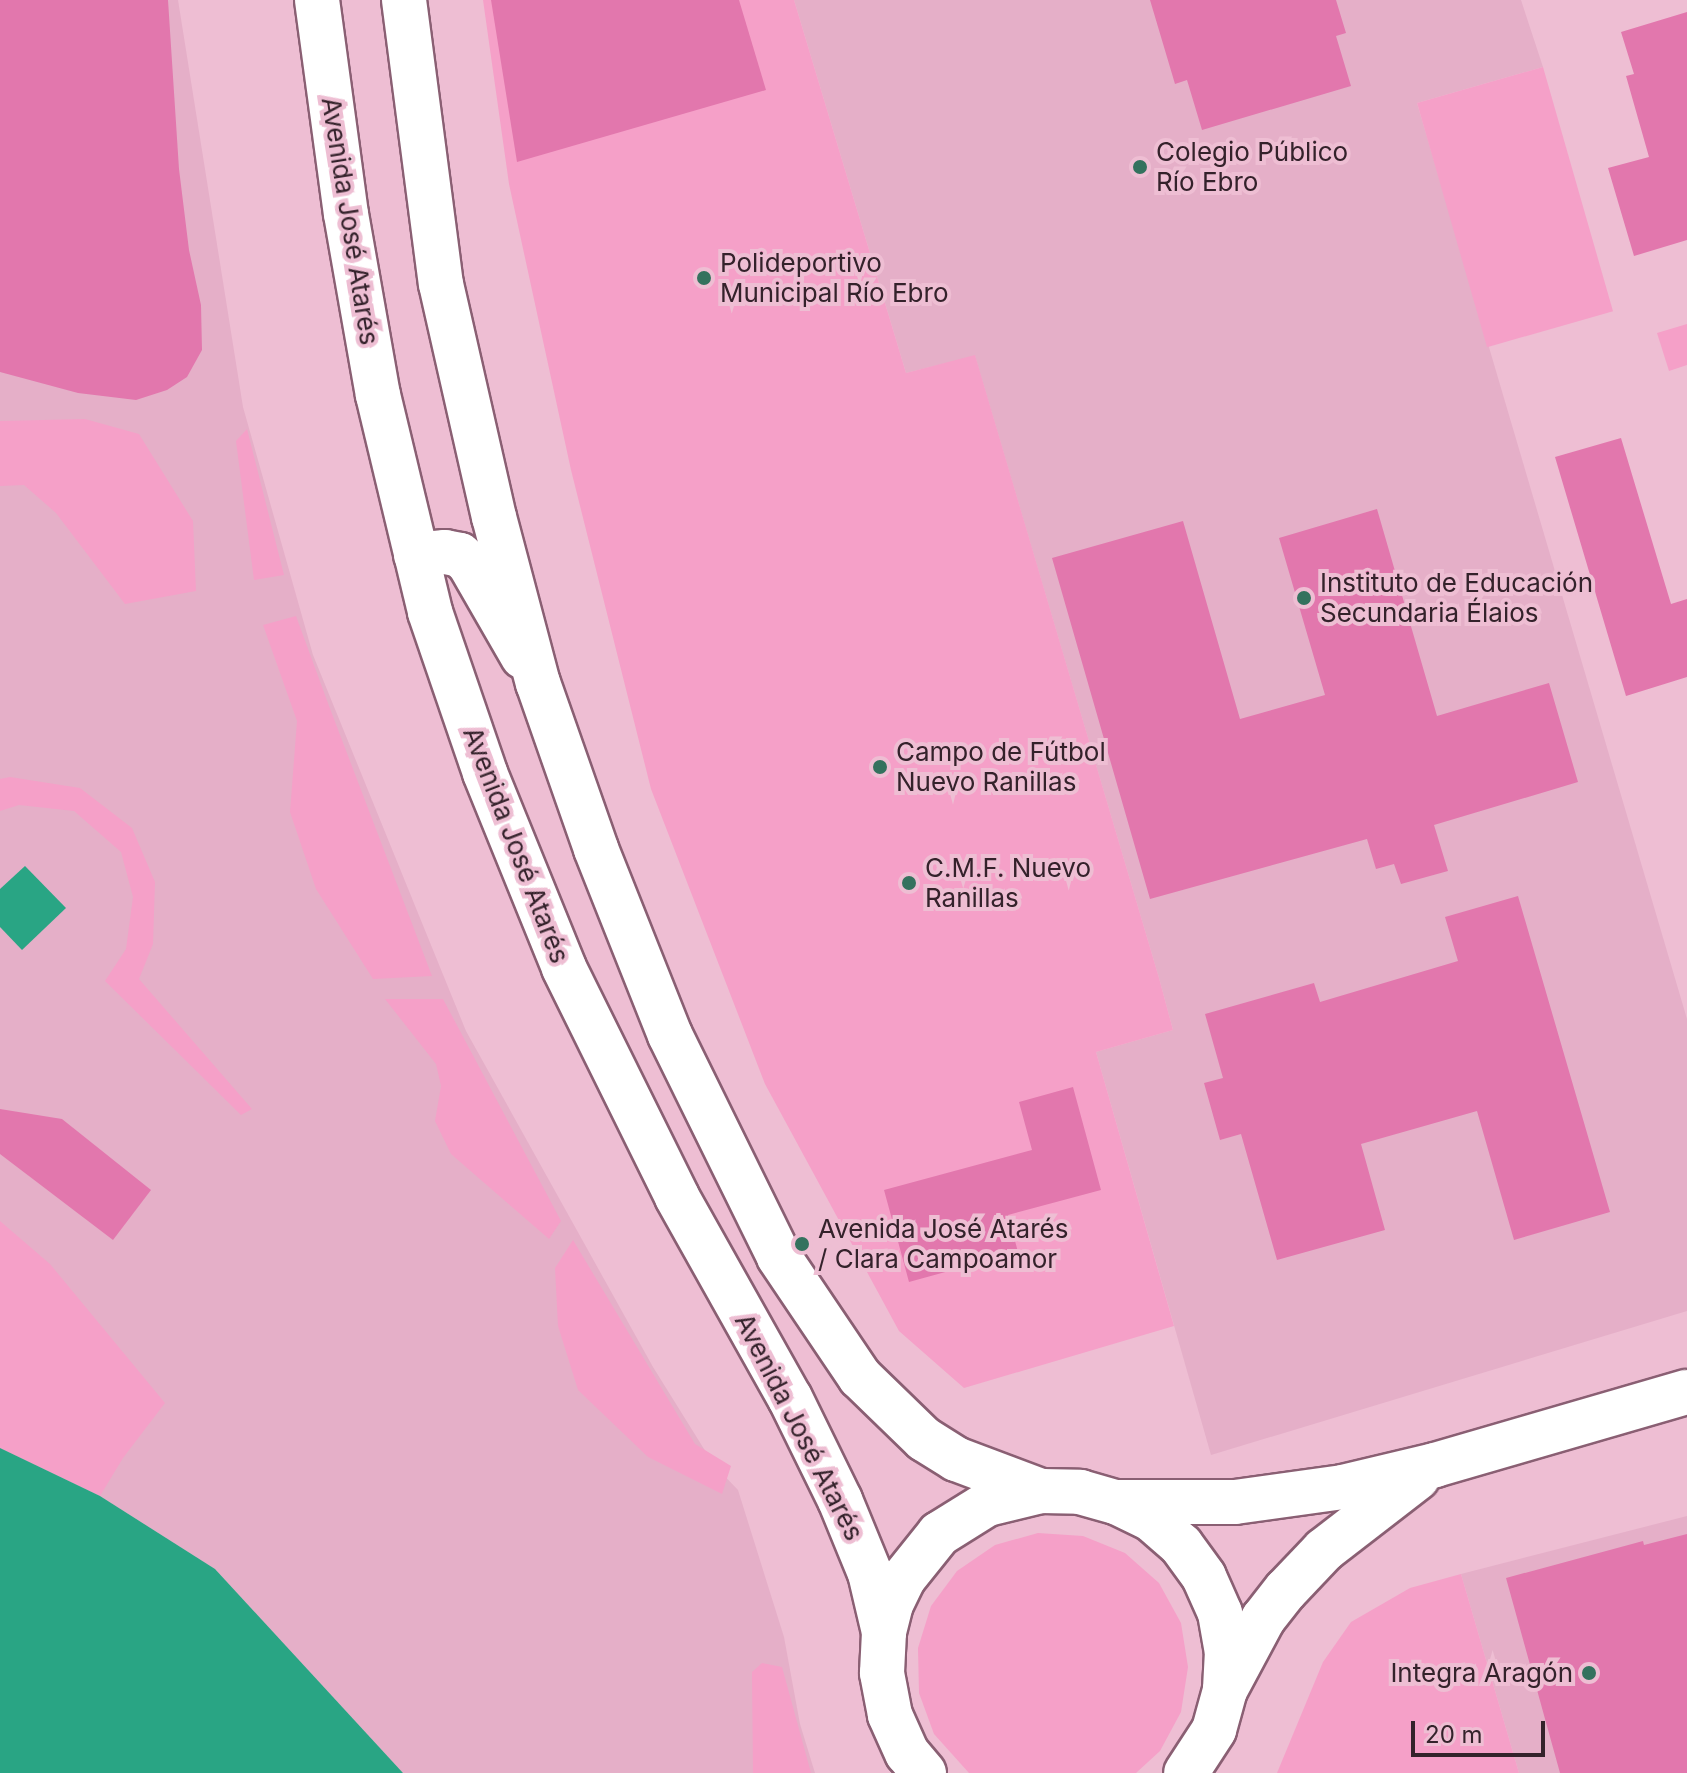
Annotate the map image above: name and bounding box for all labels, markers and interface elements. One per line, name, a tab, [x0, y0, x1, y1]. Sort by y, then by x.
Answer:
street label: Avenida José Atarés	[315, 95, 385, 347]
place label: Colegio Público Río Ebro	[1156, 136, 1348, 198]
marker: Colegio Público Río Ebro	[1131, 158, 1149, 176]
place label: Polideportivo Municipal Río Ebro	[720, 247, 948, 308]
marker: Polideportivo Municipal Río Ebro	[695, 269, 713, 287]
place label: Instituto de Educación Secundaria Élaios	[1320, 567, 1593, 628]
marker: Instituto de Educación Secundaria Élaios	[1295, 589, 1313, 607]
street label: Avenida José Atarés	[457, 723, 575, 967]
place label: Campo de Fútbol Nuevo Ranillas	[896, 736, 1106, 798]
marker: Campo de Fútbol Nuevo Ranillas	[871, 758, 889, 776]
place label: C.M.F. Nuevo Ranillas	[925, 852, 1091, 914]
marker: C.M.F. Nuevo Ranillas	[900, 874, 918, 892]
place label: Avenida José Atarés / Clara Campoamor	[818, 1213, 1068, 1274]
marker: Avenida José Atarés / Clara Campoamor	[793, 1235, 811, 1253]
street label: Avenida José Atarés	[728, 1308, 870, 1546]
place label: Integra Aragón	[1390, 1657, 1573, 1689]
marker: Integra Aragón	[1580, 1664, 1598, 1682]
scale bar	[1415, 1705, 1549, 1755]
text: 20 m	[1425, 1720, 1483, 1749]

